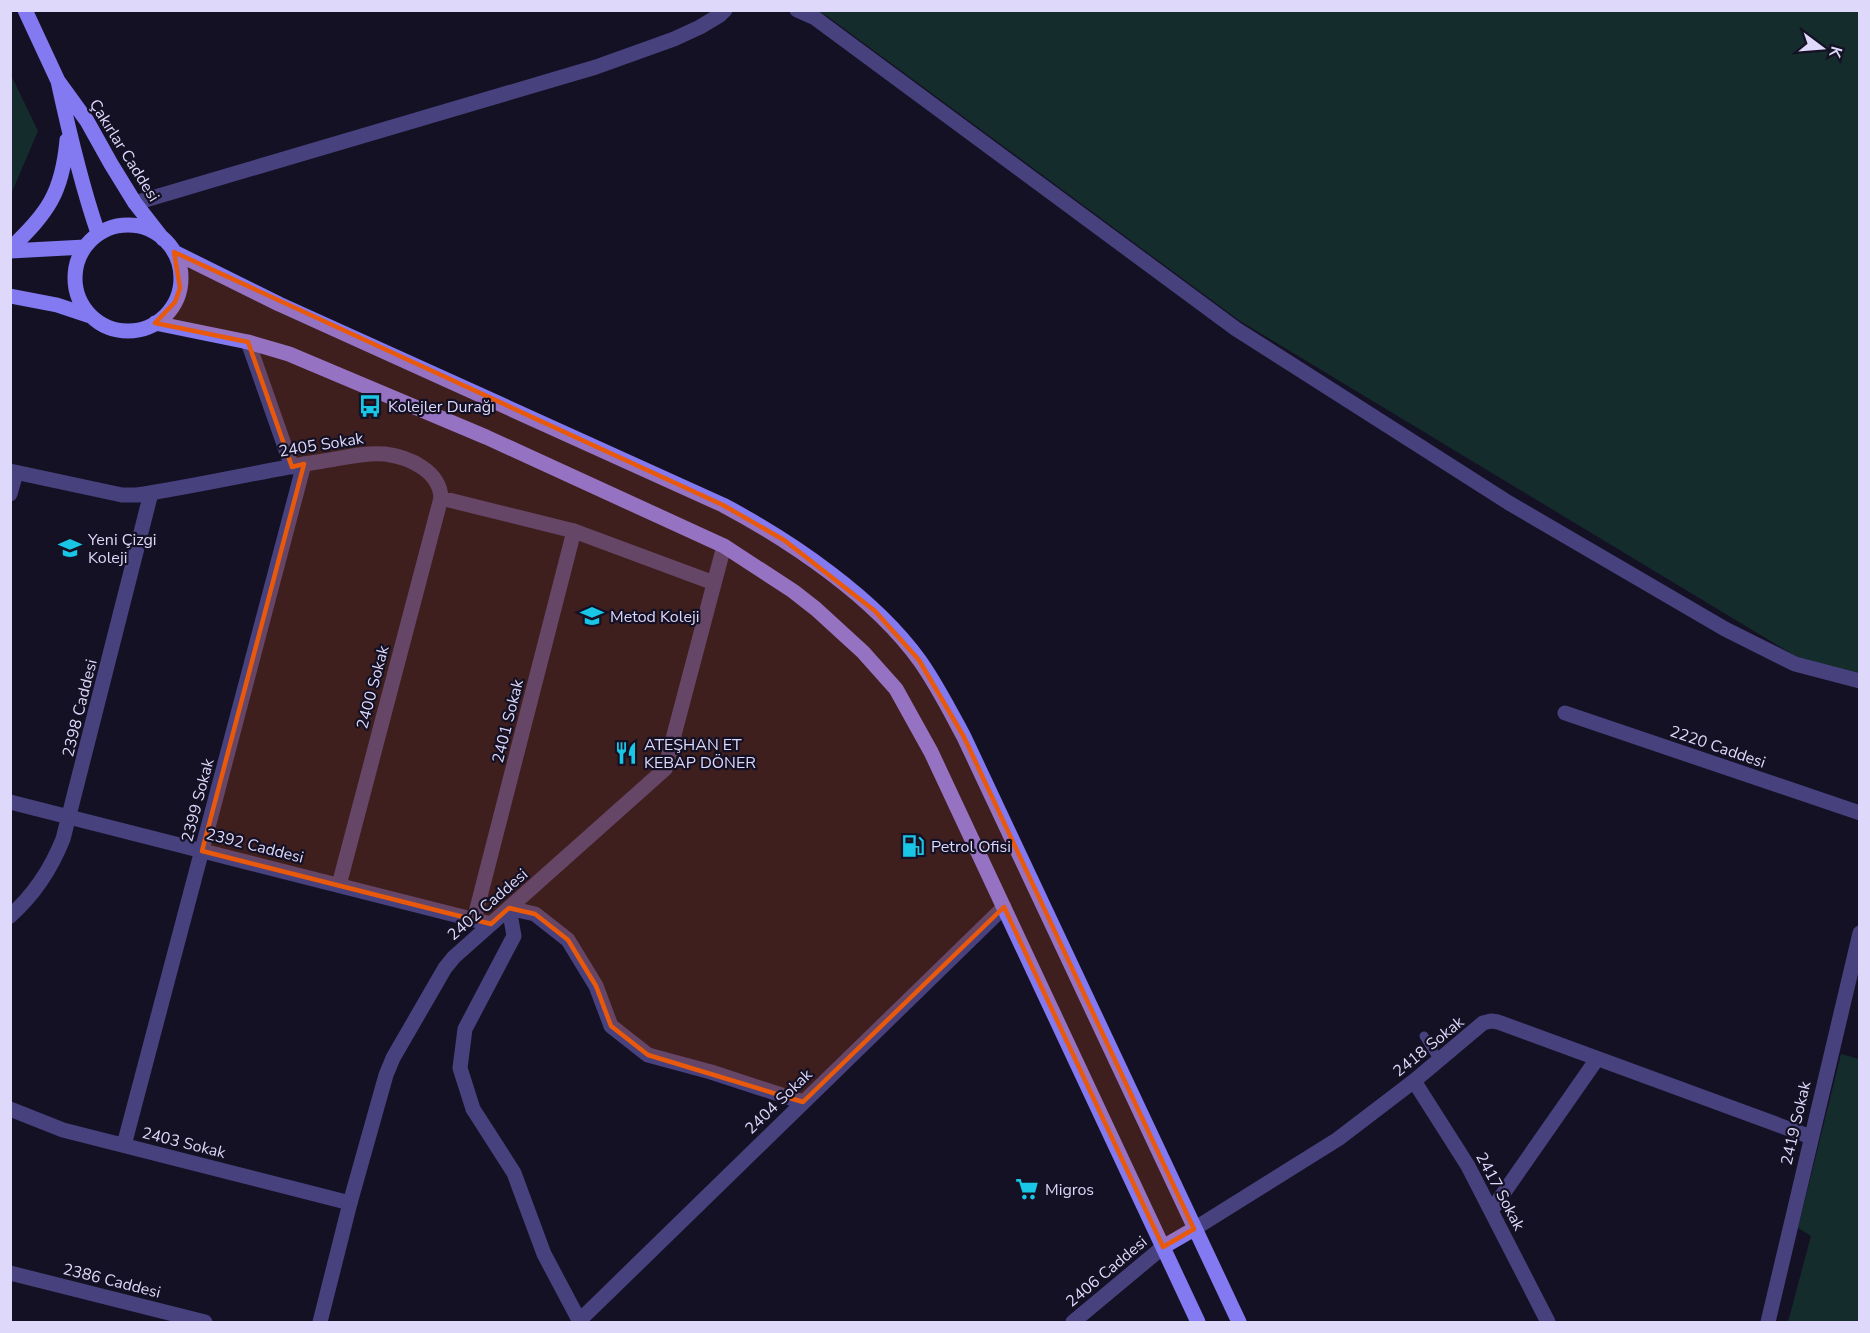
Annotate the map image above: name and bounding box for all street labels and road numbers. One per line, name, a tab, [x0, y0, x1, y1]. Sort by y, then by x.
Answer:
street label: Çakırlar Caddesi	[84, 95, 164, 206]
street label: 2405 Sokak	[277, 427, 366, 463]
street label: 2400 Sokak	[351, 642, 395, 731]
street label: 2398 Caddesi	[57, 657, 103, 759]
street label: 2401 Sokak	[487, 676, 529, 765]
street label: 2220 Caddesi	[1667, 720, 1769, 774]
street label: 2399 Sokak	[176, 755, 220, 844]
street label: 2392 Caddesi	[204, 823, 306, 869]
street label: 2402 Caddesi	[443, 864, 533, 946]
street label: 2418 Sokak	[1388, 1011, 1470, 1082]
street label: 2404 Sokak	[740, 1063, 818, 1139]
street label: 2419 Sokak	[1776, 1078, 1817, 1167]
street label: 2403 Sokak	[140, 1122, 229, 1164]
street label: 2417 Sokak	[1470, 1148, 1530, 1235]
street label: 2406 Caddesi	[1061, 1231, 1152, 1312]
street label: 2386 Caddesi	[61, 1258, 163, 1304]

